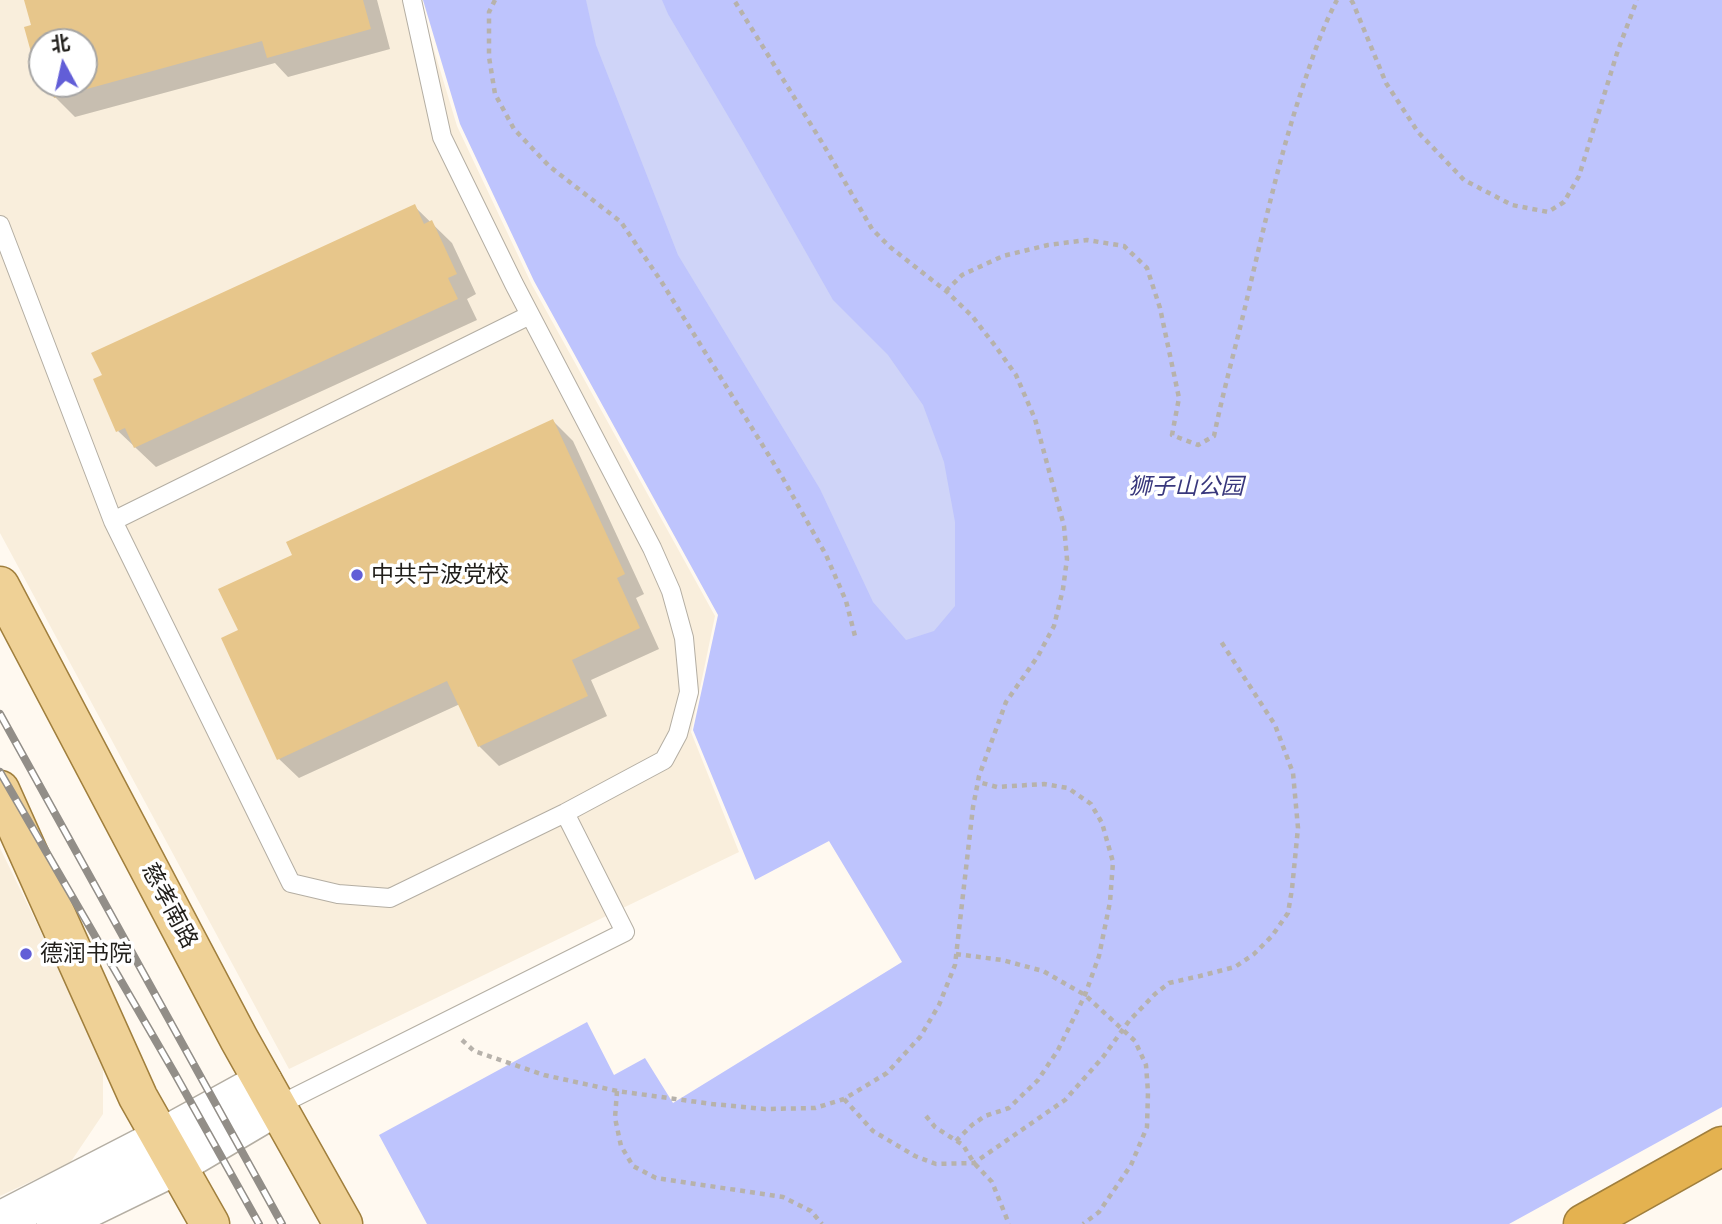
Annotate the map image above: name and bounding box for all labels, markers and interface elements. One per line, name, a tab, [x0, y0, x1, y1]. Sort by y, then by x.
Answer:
north arrow	[28, 28, 98, 98]
text: 北	[49, 31, 71, 56]
park label: 狮子山公园	[1129, 473, 1243, 501]
place label: 中共宁波党校	[371, 561, 509, 589]
marker: 中共宁波党校	[349, 567, 365, 583]
street label: 慈孝南路	[135, 859, 203, 953]
place label: 德润书院	[40, 940, 132, 968]
marker: 德润书院	[18, 946, 34, 962]

